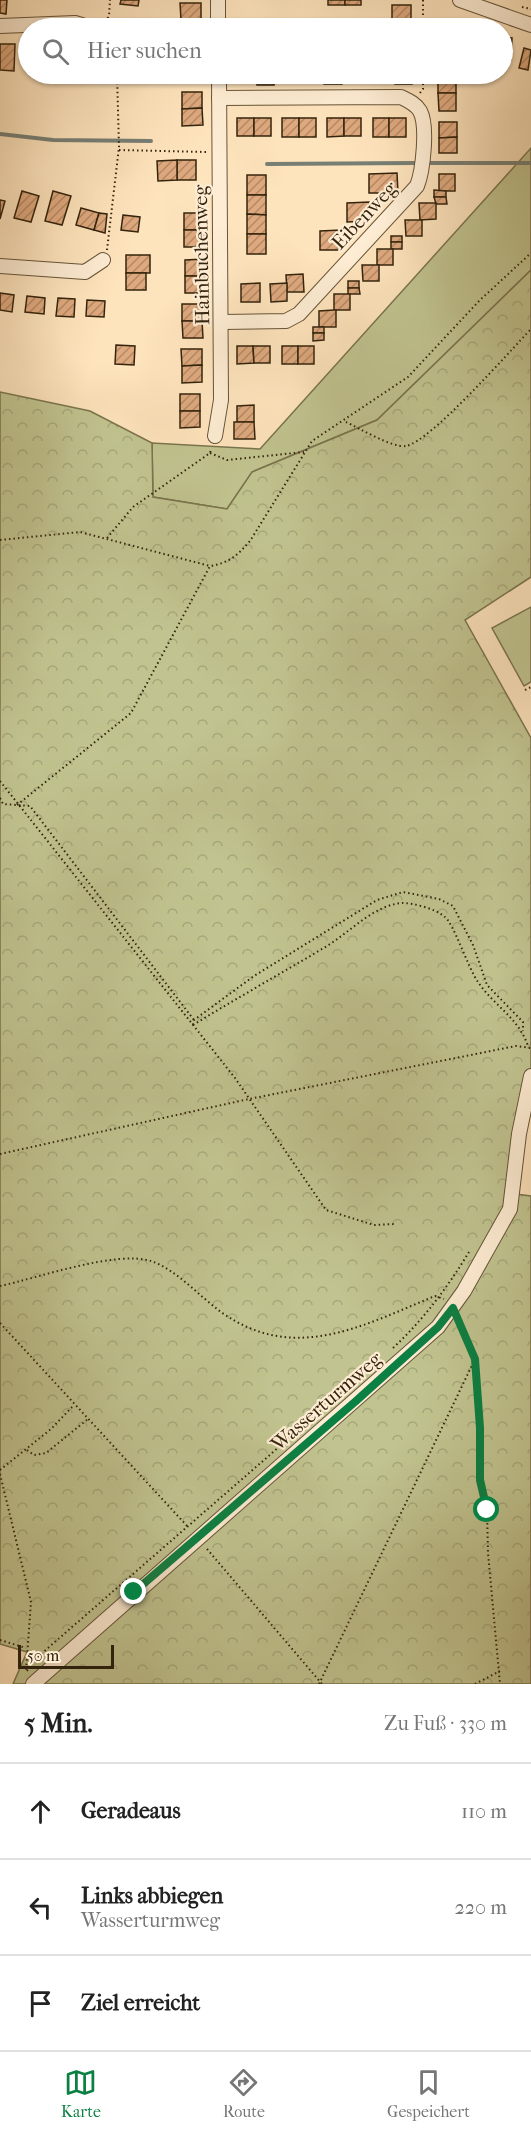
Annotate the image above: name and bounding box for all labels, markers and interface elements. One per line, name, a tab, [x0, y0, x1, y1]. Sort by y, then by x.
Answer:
search box	[18, 18, 513, 84]
icon: search	[39, 35, 72, 68]
text: Hier suchen	[87, 38, 202, 64]
street label: Eibenweg	[327, 176, 402, 254]
street label: Hainbuchenweg	[189, 184, 214, 325]
street label: Wasserturmweg	[266, 1347, 387, 1456]
route start	[473, 1496, 499, 1522]
route end	[120, 1578, 146, 1604]
scale bar	[18, 1642, 114, 1670]
text: 50 m	[27, 1646, 59, 1665]
text: 5 Min.	[24, 1708, 92, 1739]
text: Zu Fuß · 330 m	[384, 1712, 507, 1735]
icon: ahead	[24, 1795, 57, 1828]
text: Geradeaus	[81, 1798, 181, 1824]
text: 110 m	[461, 1800, 507, 1823]
text: Links abbiegen	[81, 1883, 223, 1909]
icon: left	[24, 1891, 57, 1924]
text: 220 m	[454, 1896, 507, 1919]
text: Wasserturmweg	[81, 1909, 220, 1932]
icon: arrive	[24, 1987, 57, 2020]
text: Ziel erreicht	[81, 1990, 200, 2016]
tab: Karte	[61, 2066, 101, 2121]
tab: Route	[223, 2066, 265, 2121]
tab: Gespeichert	[387, 2066, 470, 2121]

